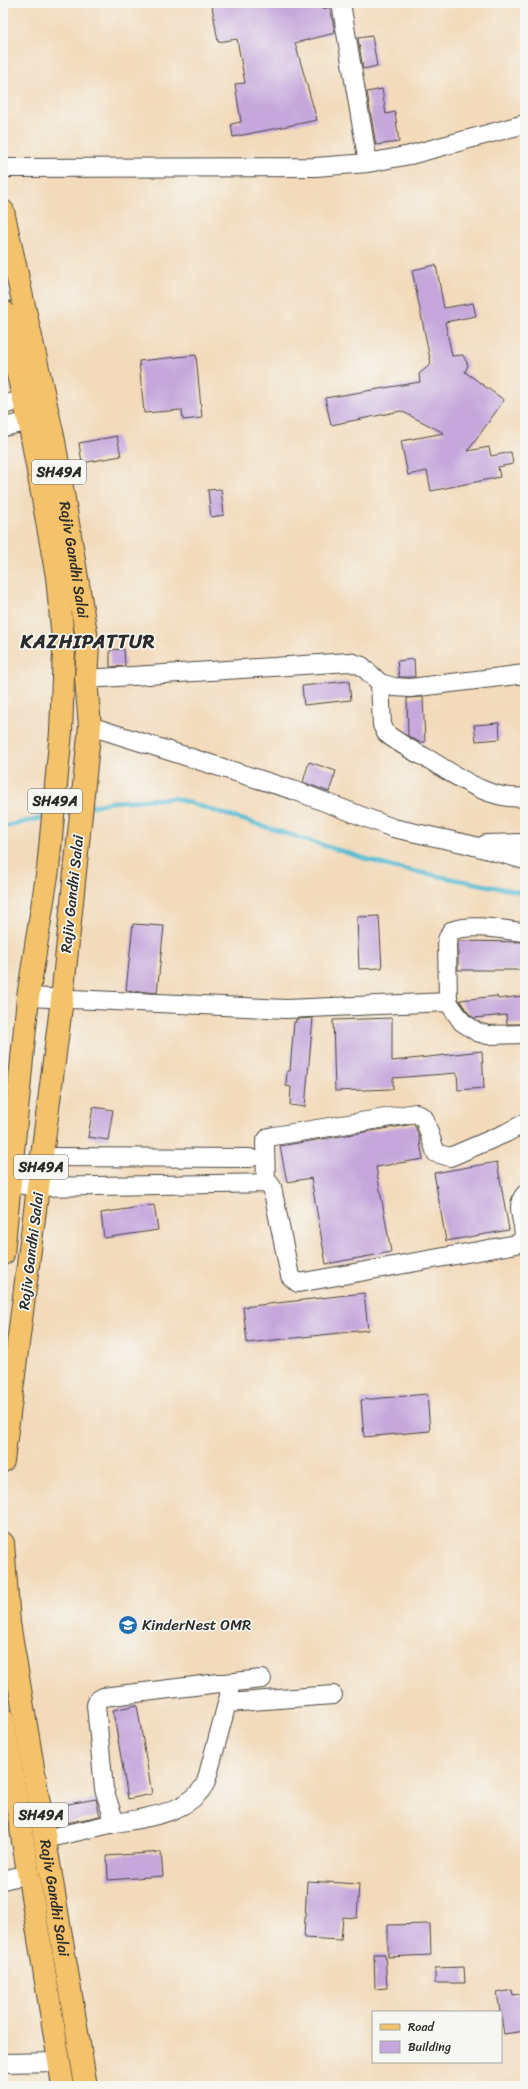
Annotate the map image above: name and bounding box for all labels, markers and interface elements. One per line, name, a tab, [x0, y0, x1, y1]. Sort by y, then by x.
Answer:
road number: SH49A	[32, 460, 86, 484]
street label: Rajiv Gandhi Salai	[52, 499, 97, 621]
district label: KAZHIPATTUR	[20, 625, 155, 658]
road number: SH49A	[28, 789, 82, 813]
street label: Rajiv Gandhi Salai	[53, 833, 91, 954]
road number: SH49A	[14, 1155, 68, 1179]
street label: Rajiv Gandhi Salai	[11, 1190, 51, 1311]
place label: KinderNest OMR	[142, 1612, 251, 1638]
school or university icon: KinderNest OMR	[117, 1614, 139, 1636]
road number: SH49A	[14, 1803, 68, 1827]
street label: Rajiv Gandhi Salai	[32, 1837, 77, 1959]
legend	[372, 2011, 502, 2063]
text: Road	[408, 2016, 435, 2038]
text: Building	[408, 2036, 451, 2058]

